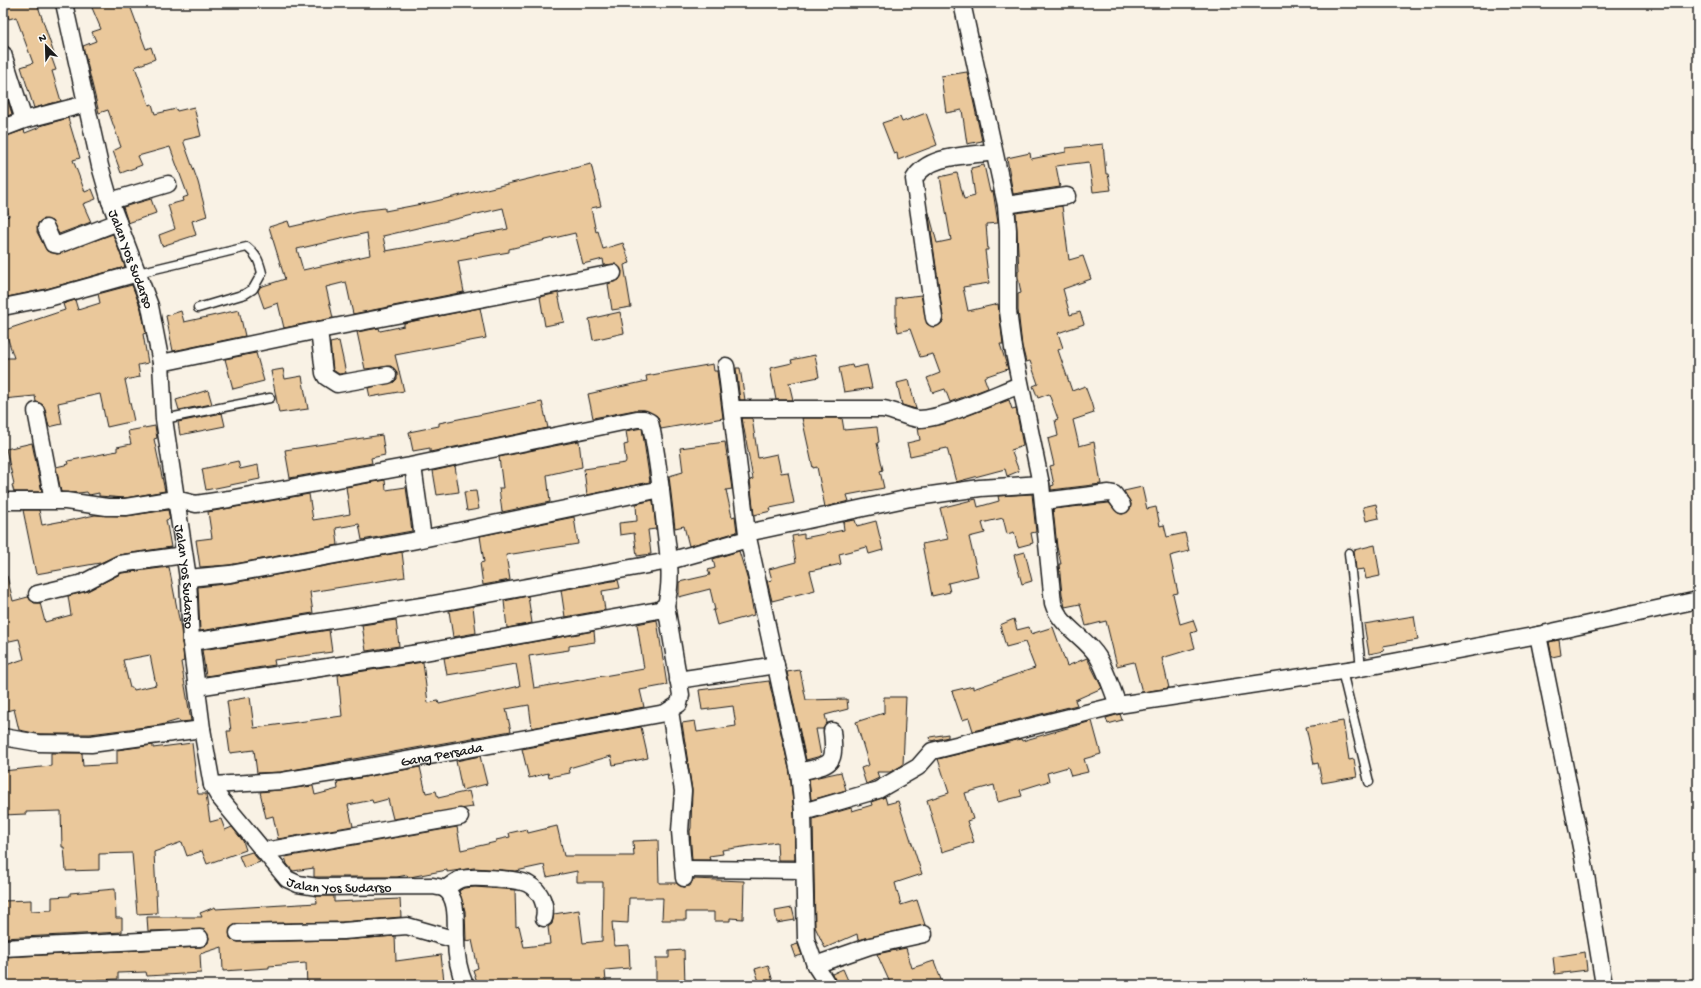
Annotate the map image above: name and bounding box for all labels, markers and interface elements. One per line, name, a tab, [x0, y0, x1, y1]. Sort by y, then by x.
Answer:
north arrow	[26, 26, 66, 66]
text: N	[37, 32, 49, 46]
street label: Jalan Yos Sudarso	[103, 208, 156, 312]
street label: Jalan Yos Sudarso	[169, 524, 196, 629]
street label: Gang Persada	[399, 740, 486, 772]
street label: Jalan Yos Sudarso	[283, 874, 391, 898]

